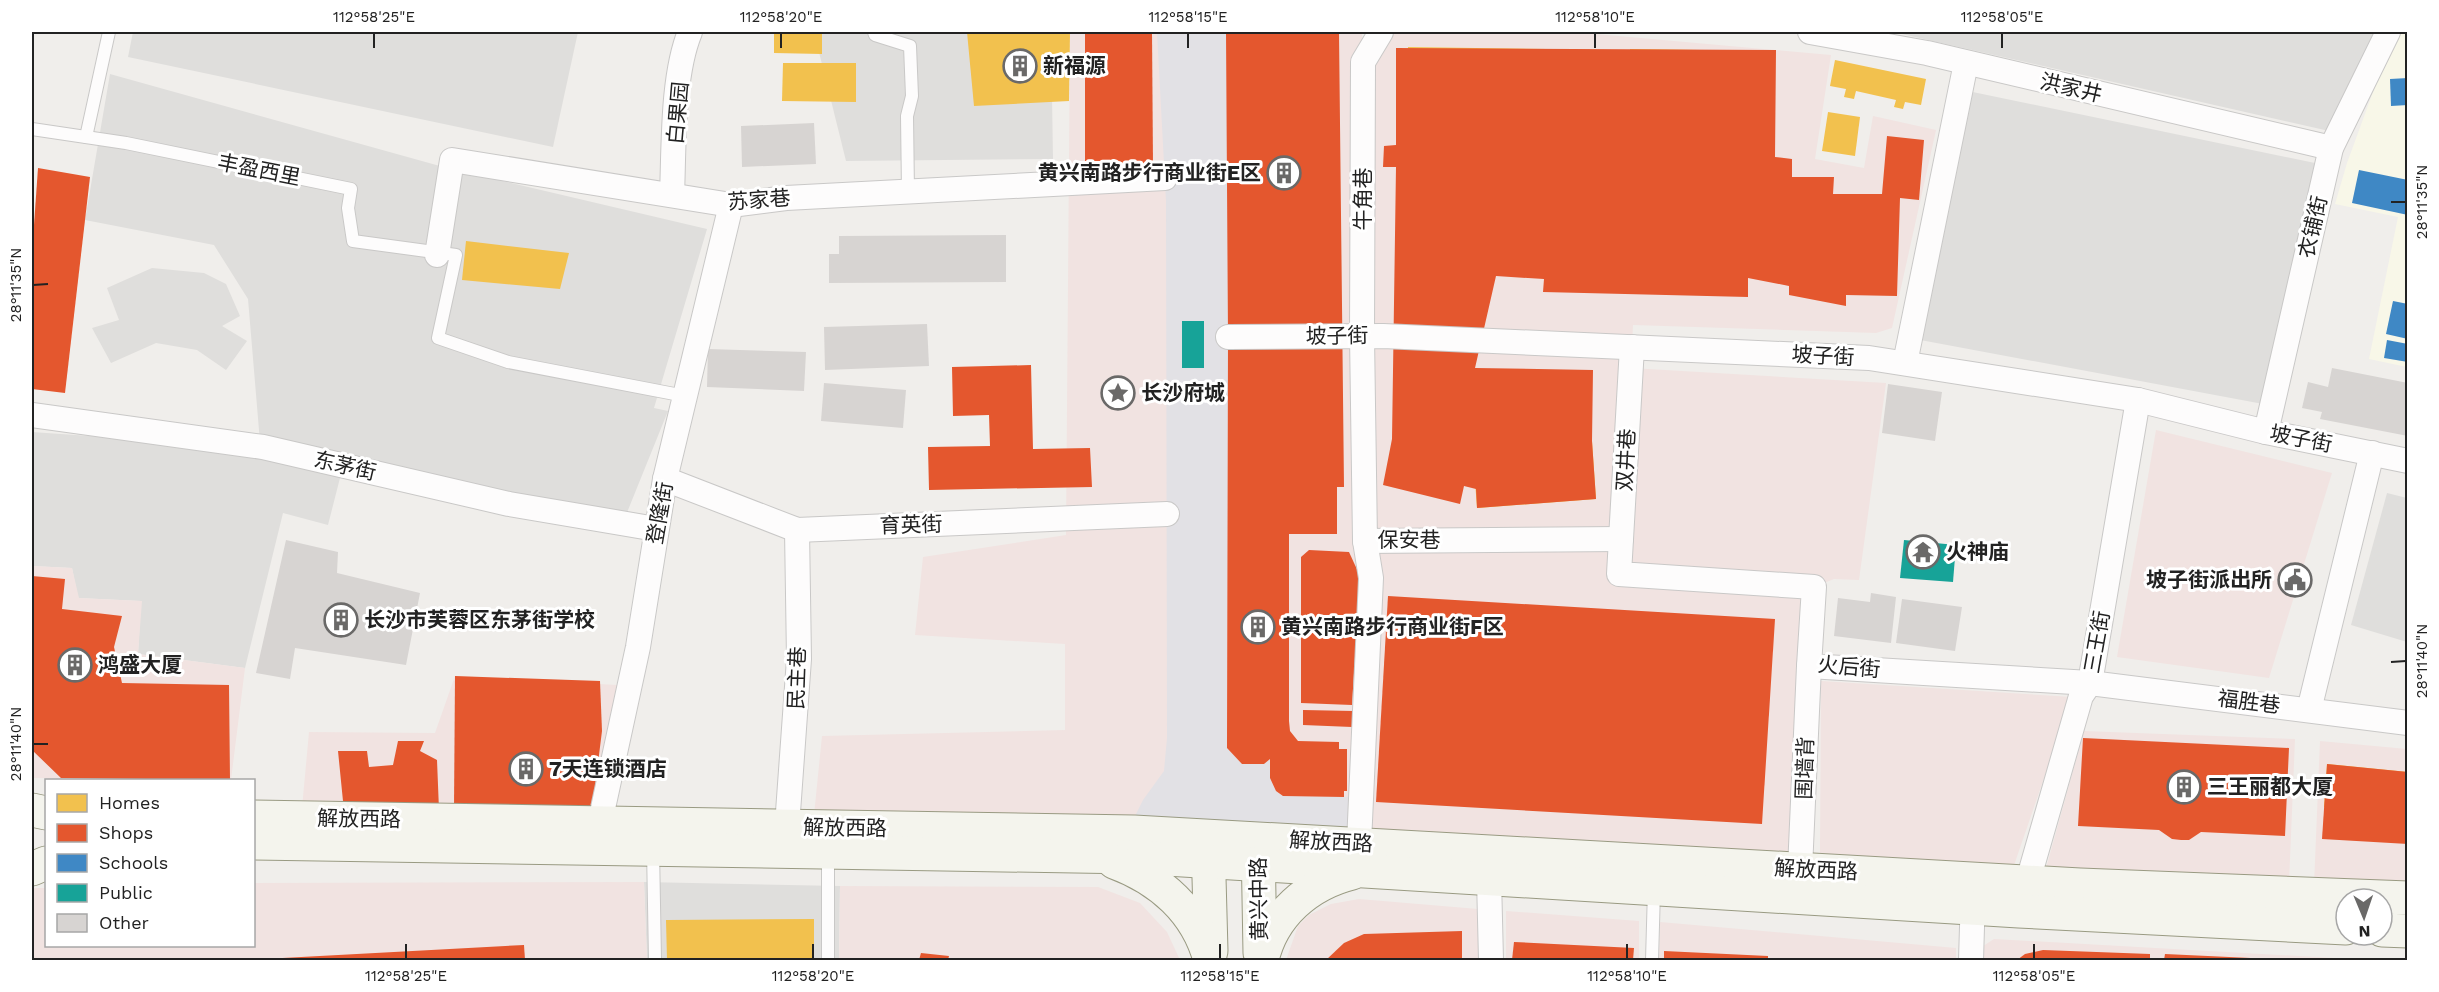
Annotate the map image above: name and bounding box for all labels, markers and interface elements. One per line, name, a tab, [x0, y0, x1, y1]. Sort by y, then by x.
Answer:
text: 112°58'25"E	[333, 8, 415, 26]
text: 112°58'20"E	[740, 8, 822, 26]
text: 112°58'15"E	[1148, 8, 1228, 26]
text: 112°58'10"E	[1555, 8, 1635, 26]
text: 112°58'05"E	[1961, 8, 2043, 26]
building icon: 新福源	[1002, 48, 1038, 84]
place label: 新福源	[1043, 53, 1106, 78]
street label: 洪家井	[2038, 68, 2105, 107]
street label: 白果园	[662, 80, 693, 145]
street label: 丰盈西里	[215, 149, 303, 190]
building icon: 黄兴南路步行商业街E区	[1266, 155, 1302, 191]
place label: 黄兴南路步行商业街E区	[1038, 160, 1261, 185]
text: 28°11'35"N	[2413, 165, 2431, 239]
street label: 牛角巷	[1350, 168, 1375, 231]
street label: 苏家巷	[727, 185, 791, 214]
street label: 衣铺街	[2293, 193, 2332, 260]
text: 28°11'35"N	[7, 248, 25, 322]
street label: 坡子街	[1305, 322, 1369, 349]
street label: 坡子街	[1791, 341, 1855, 370]
place icon: 长沙府城	[1100, 375, 1136, 411]
place label: 长沙府城	[1141, 380, 1225, 405]
street label: 坡子街	[2268, 420, 2334, 457]
street label: 双井巷	[1611, 428, 1640, 492]
street label: 东茅街	[312, 446, 379, 485]
street label: 登隆街	[642, 480, 677, 546]
street label: 育英街	[879, 511, 943, 538]
street label: 保安巷	[1378, 527, 1441, 552]
temple icon: 火神庙	[1905, 534, 1941, 570]
place label: 火神庙	[1946, 539, 2009, 564]
public building icon: 坡子街派出所	[2277, 562, 2313, 598]
place label: 坡子街派出所	[2146, 567, 2272, 592]
building icon: 长沙市芙蓉区东茅街学校	[323, 602, 359, 638]
place label: 长沙市芙蓉区东茅街学校	[364, 607, 595, 632]
building icon: 黄兴南路步行商业街F区	[1240, 609, 1276, 645]
street label: 三王街	[2079, 609, 2114, 675]
place label: 黄兴南路步行商业街F区	[1281, 614, 1504, 639]
text: 28°11'40"N	[2413, 624, 2431, 698]
street label: 民主巷	[783, 646, 810, 710]
building icon: 鸿盛大厦	[57, 647, 93, 683]
street label: 火后街	[1817, 651, 1882, 682]
place label: 鸿盛大厦	[98, 652, 182, 677]
street label: 福胜巷	[2216, 685, 2282, 718]
text: 28°11'40"N	[7, 707, 25, 781]
street label: 围墙背	[1791, 736, 1818, 800]
building icon: 7天连锁酒店	[508, 751, 544, 787]
place label: 7天连锁酒店	[549, 756, 667, 781]
building icon: 三王丽都大厦	[2166, 769, 2202, 805]
place label: 三王丽都大厦	[2207, 774, 2333, 799]
legend	[45, 779, 255, 947]
text: Homes	[99, 792, 160, 813]
street label: 解放西路	[317, 805, 401, 832]
street label: 解放西路	[803, 814, 887, 841]
text: Shops	[99, 822, 153, 843]
street label: 解放西路	[1288, 827, 1374, 856]
text: Schools	[99, 852, 168, 873]
street label: 解放西路	[1773, 855, 1859, 884]
street label: 黄兴中路	[1245, 857, 1272, 941]
text: Public	[99, 882, 153, 903]
north arrow	[2334, 887, 2394, 947]
text: Other	[99, 912, 149, 933]
text: N	[2358, 922, 2371, 941]
text: 112°58'25"E	[365, 967, 447, 985]
text: 112°58'20"E	[772, 967, 854, 985]
text: 112°58'15"E	[1180, 967, 1260, 985]
text: 112°58'10"E	[1587, 967, 1667, 985]
text: 112°58'05"E	[1993, 967, 2075, 985]

